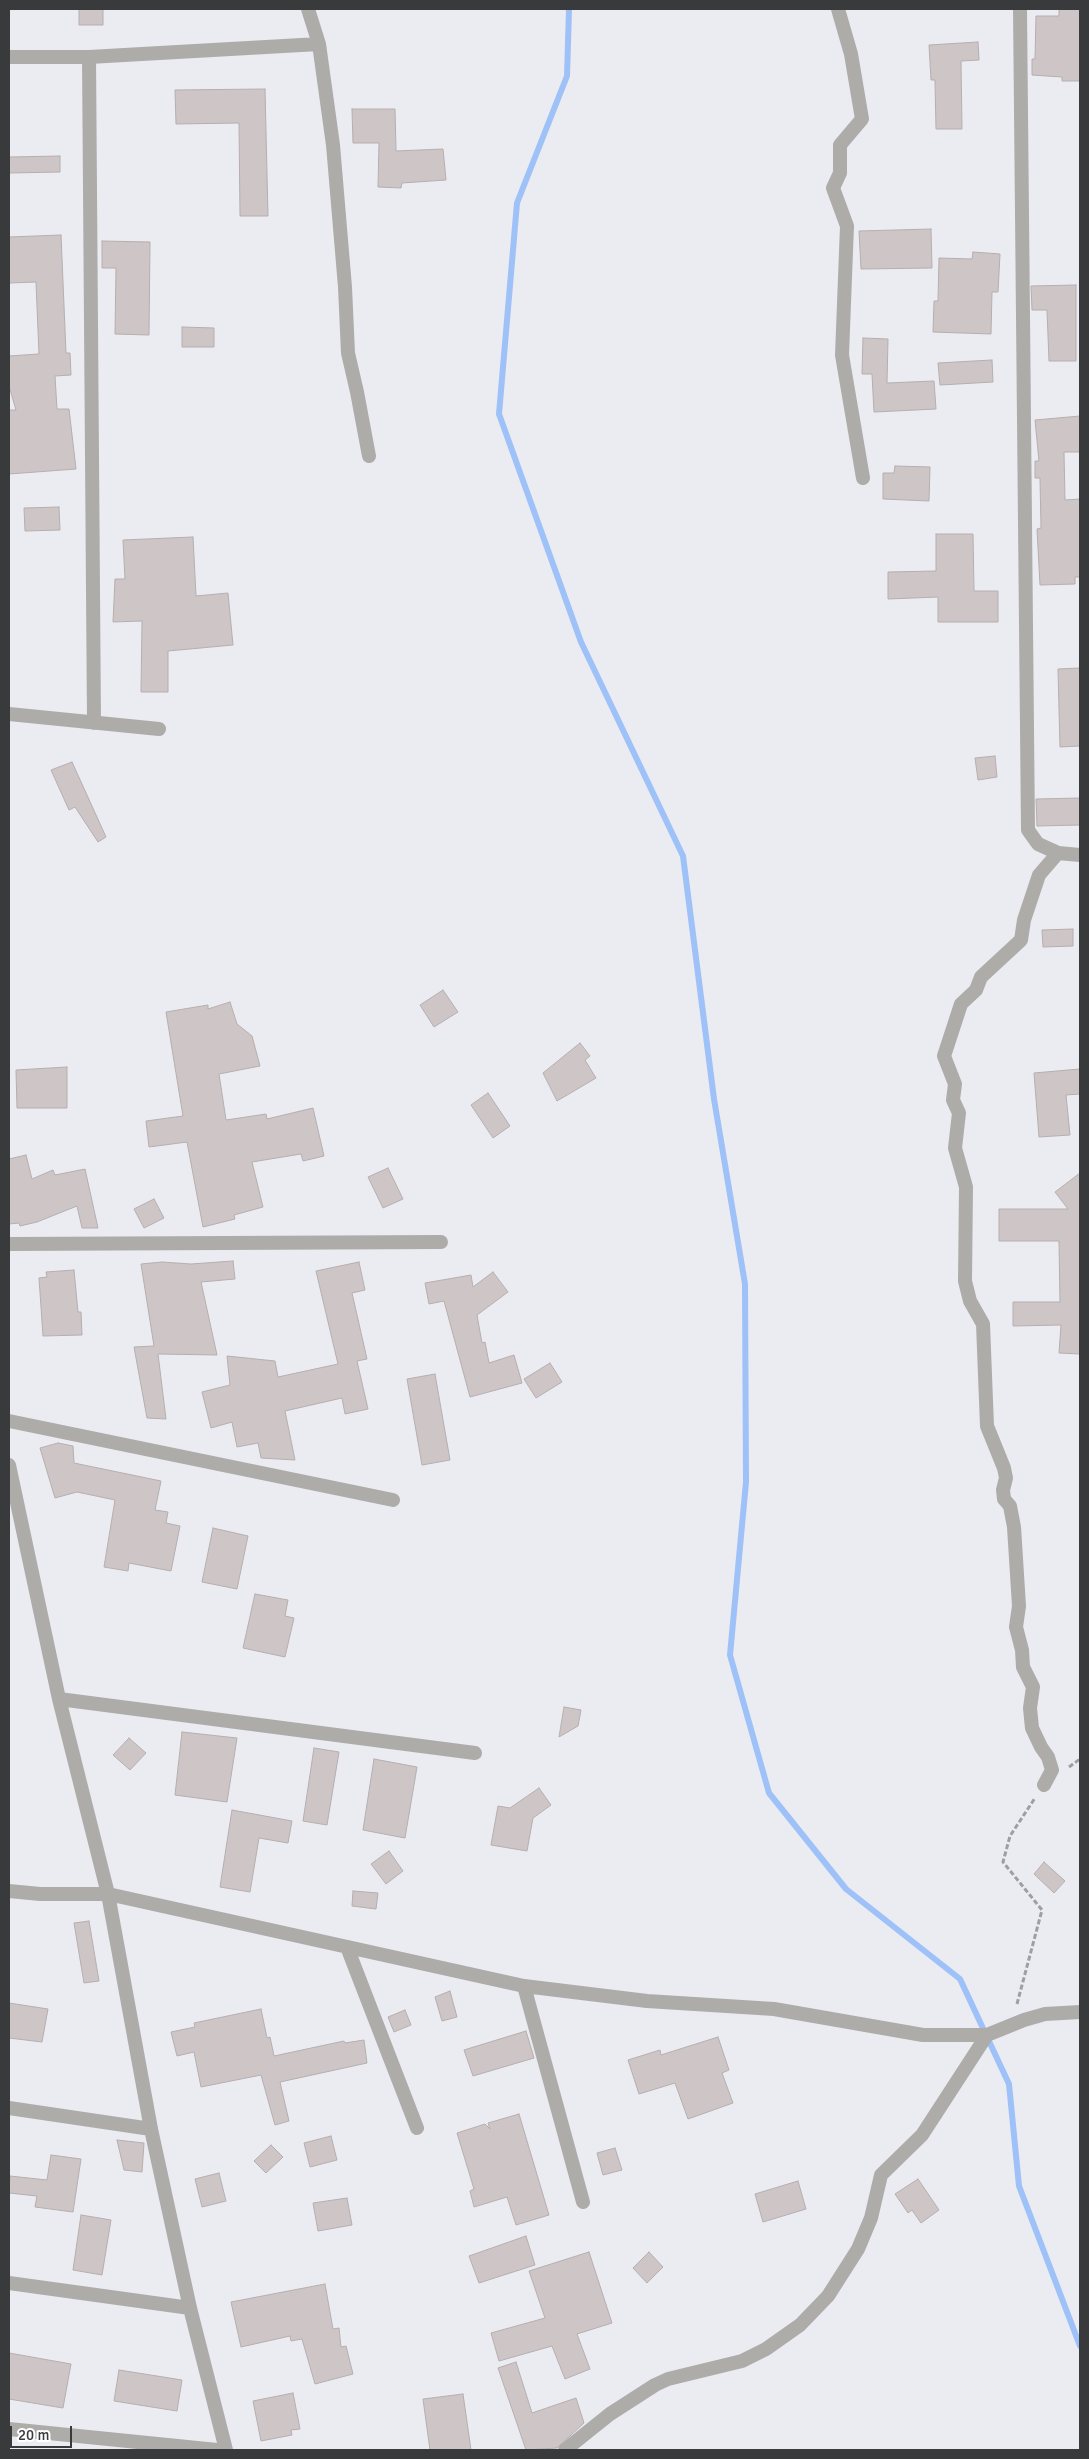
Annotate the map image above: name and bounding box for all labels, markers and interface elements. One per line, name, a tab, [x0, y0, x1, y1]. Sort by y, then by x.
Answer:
scale bar	[12, 2416, 75, 2448]
text: 20 m	[18, 2426, 49, 2444]

